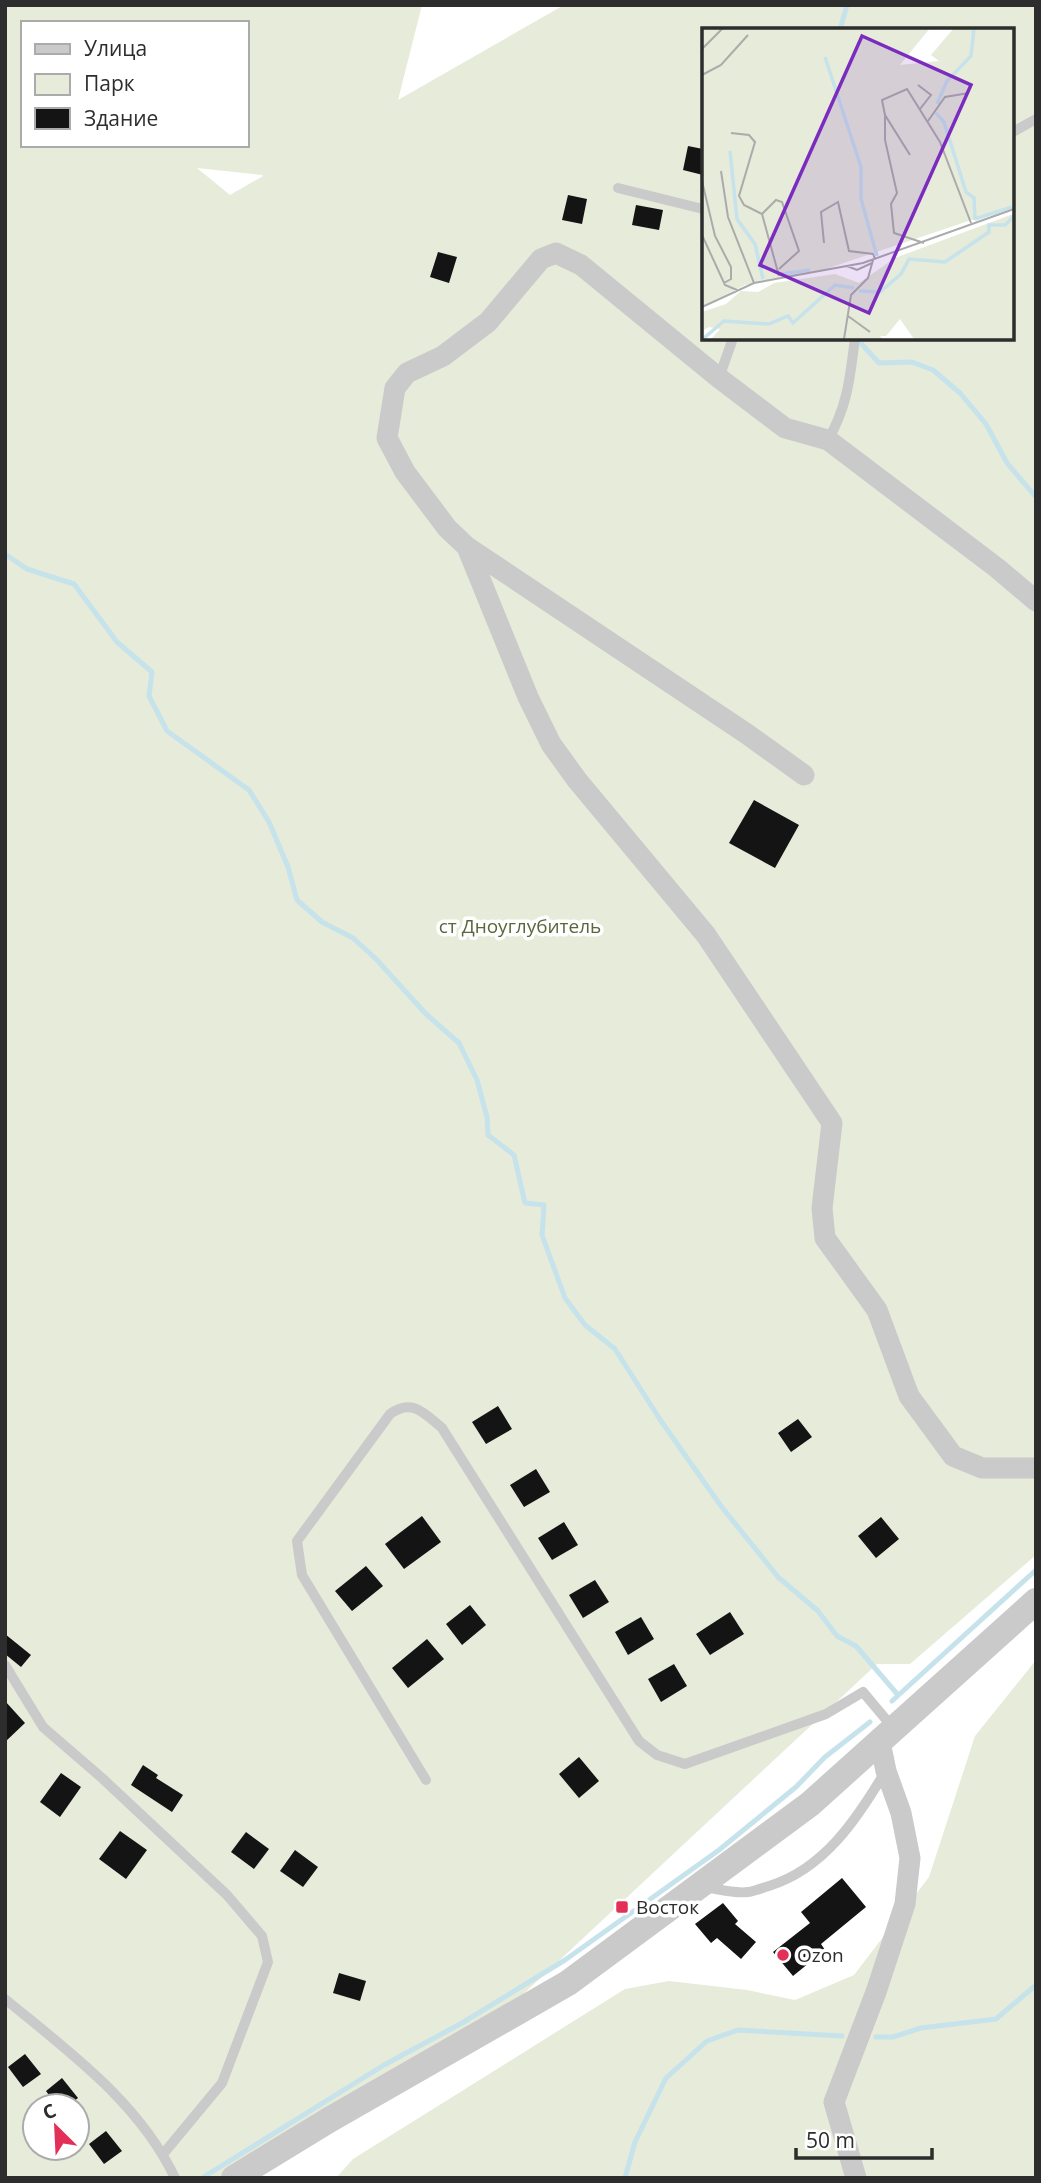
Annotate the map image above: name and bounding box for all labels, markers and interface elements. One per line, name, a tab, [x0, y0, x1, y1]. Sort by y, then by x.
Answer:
legend	[21, 21, 248, 147]
inset map	[702, 28, 1013, 340]
text: Улица	[84, 34, 147, 62]
text: Парк	[84, 69, 135, 97]
text: Здание	[84, 104, 158, 132]
park label: ст Дноуглубитель	[439, 913, 601, 939]
place label: Восток	[636, 1894, 699, 1920]
marker: Восток	[614, 1899, 630, 1915]
place label: Ozon	[797, 1942, 844, 1968]
marker: Ozon	[775, 1947, 791, 1963]
north arrow	[21, 2092, 91, 2162]
text: С	[38, 2097, 60, 2126]
scale bar	[796, 2116, 932, 2160]
text: 50 m	[806, 2126, 855, 2154]

